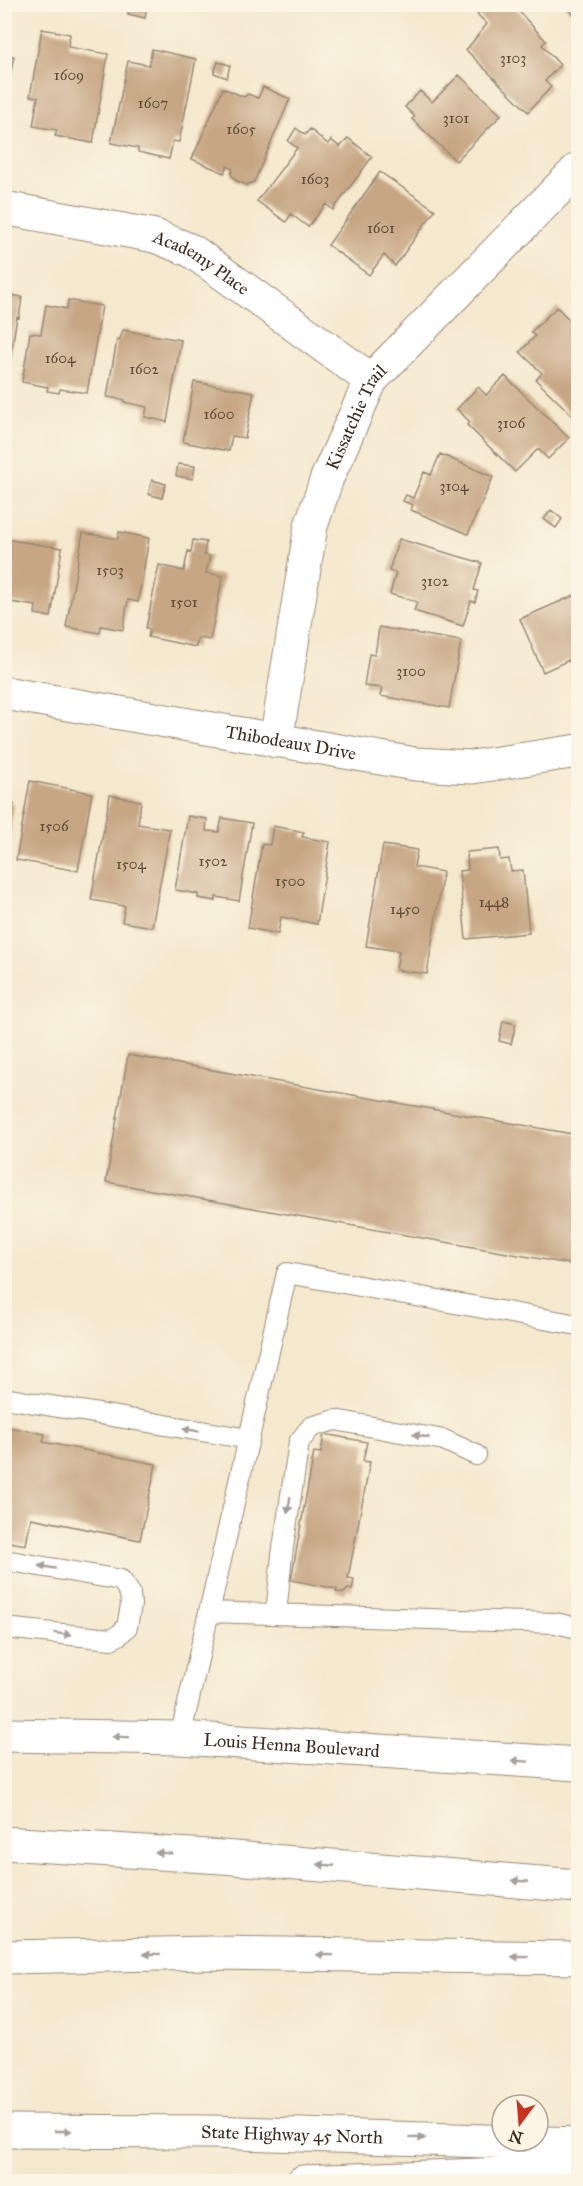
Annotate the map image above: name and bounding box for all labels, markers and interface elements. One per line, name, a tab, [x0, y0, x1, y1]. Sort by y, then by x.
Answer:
house number: 3103	[500, 49, 526, 67]
house number: 1609	[54, 66, 84, 84]
house number: 1607	[138, 94, 168, 112]
house number: 3101	[443, 109, 469, 127]
house number: 1605	[226, 120, 256, 138]
house number: 1603	[301, 170, 329, 188]
house number: 1601	[367, 219, 395, 237]
street label: Academy Place	[149, 225, 254, 300]
house number: 1604	[45, 349, 76, 367]
house number: 1602	[129, 360, 159, 378]
street label: Kissatchie Trail	[321, 360, 391, 473]
house number: 1600	[203, 405, 235, 423]
house number: 3106	[497, 414, 526, 432]
house number: 3104	[440, 477, 469, 495]
house number: 1503	[96, 561, 124, 579]
house number: 3102	[421, 572, 450, 590]
house number: 1501	[170, 593, 198, 611]
house number: 3100	[396, 662, 426, 680]
street label: Thibodeaux Drive	[224, 720, 358, 765]
house number: 1506	[39, 817, 70, 835]
house number: 1502	[199, 852, 228, 870]
house number: 1504	[116, 855, 147, 873]
house number: 1500	[275, 872, 305, 890]
house number: 1448	[479, 893, 509, 911]
house number: 1450	[390, 900, 420, 918]
one-way arrow	[182, 1425, 201, 1434]
one-way arrow	[411, 1431, 430, 1440]
one-way arrow	[285, 1495, 294, 1514]
one-way arrow	[37, 1562, 56, 1571]
one-way arrow	[53, 1629, 72, 1639]
street label: Louis Henna Boulevard	[203, 1729, 380, 1762]
one-way arrow	[112, 1732, 131, 1742]
one-way arrow	[511, 1756, 530, 1765]
one-way arrow	[154, 1848, 173, 1858]
one-way arrow	[316, 1860, 335, 1870]
one-way arrow	[511, 1876, 530, 1886]
one-way arrow	[143, 1949, 162, 1959]
one-way arrow	[316, 1950, 335, 1959]
one-way arrow	[511, 1953, 530, 1962]
north arrow	[490, 2093, 550, 2153]
street label: State Highway 45 North	[201, 2121, 383, 2149]
one-way arrow	[53, 2126, 72, 2136]
text: N	[506, 2126, 525, 2148]
one-way arrow	[407, 2134, 426, 2143]

